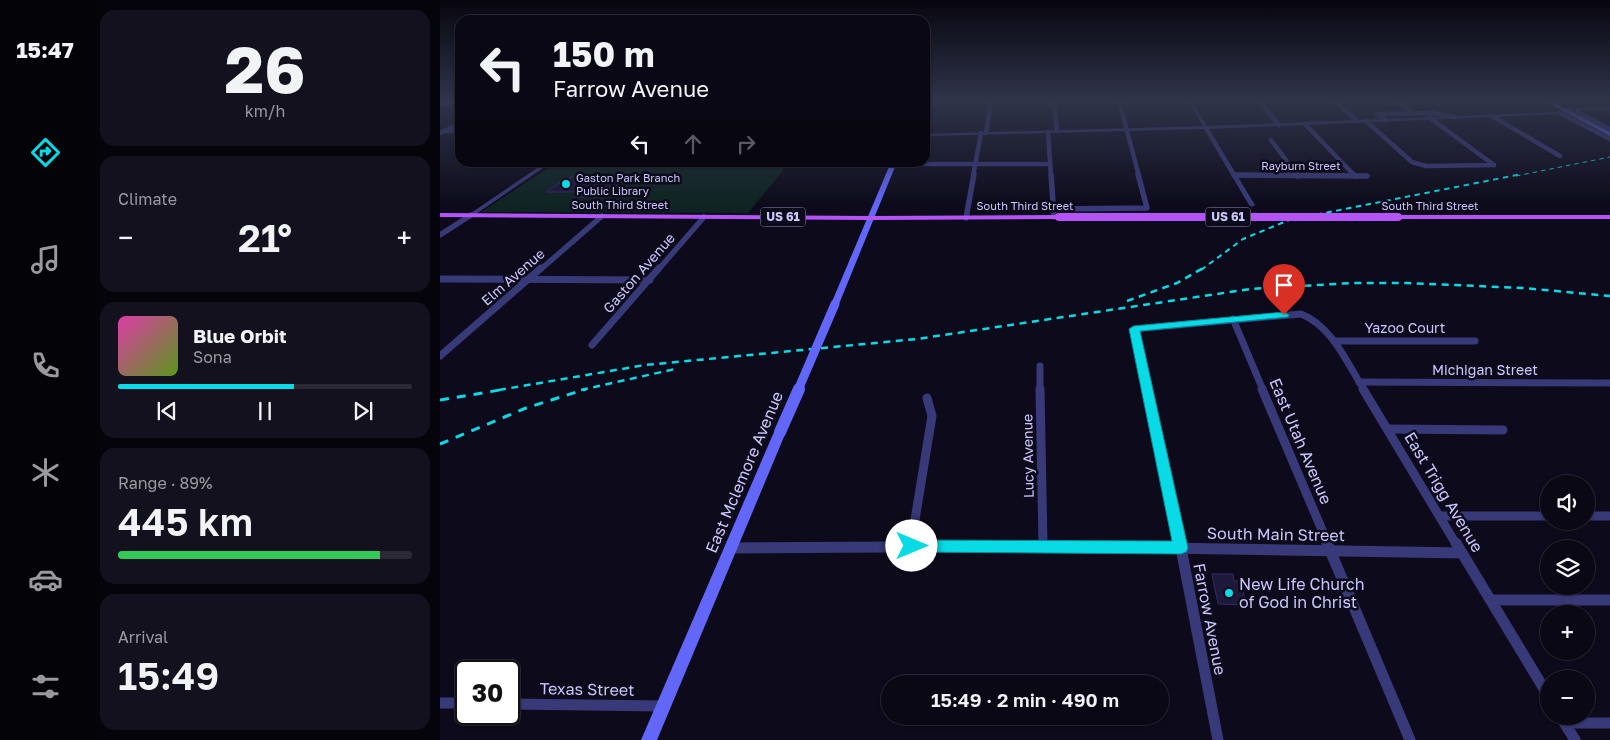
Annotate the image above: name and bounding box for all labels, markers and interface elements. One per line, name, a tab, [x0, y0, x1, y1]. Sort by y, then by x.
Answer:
text: 26	[225, 29, 305, 107]
text: 150 m	[553, 33, 655, 75]
icon: left	[470, 35, 535, 100]
text: 15:47	[16, 36, 74, 63]
text: Farrow Avenue	[553, 75, 709, 102]
text: km/h	[245, 101, 285, 121]
icon: left	[626, 130, 654, 158]
icon: ahead	[679, 130, 707, 158]
icon: right	[732, 130, 760, 158]
icon: directions	[28, 135, 63, 170]
street label: Rayburn Street	[1261, 159, 1341, 172]
place label: Gaston Park Branch Public Library	[576, 171, 680, 197]
marker: Gaston Park Branch Public Library	[560, 178, 572, 190]
text: Climate	[118, 189, 177, 209]
street label: South Third Street	[572, 198, 669, 211]
street label: South Third Street	[977, 199, 1074, 212]
street label: South Third Street	[1382, 199, 1479, 212]
road number: US 61	[760, 208, 806, 226]
road number: US 61	[1206, 208, 1250, 226]
text: 21°	[238, 215, 292, 260]
text: −	[118, 221, 133, 254]
text: +	[397, 221, 412, 254]
street label: Gaston Avenue	[599, 229, 678, 316]
icon: music	[28, 242, 63, 277]
street label: Elm Avenue	[478, 245, 548, 309]
pin	[1263, 264, 1305, 315]
icon: arrive	[1270, 271, 1298, 299]
street label: Yazoo Court	[1365, 319, 1445, 336]
text: Blue Orbit	[193, 324, 287, 347]
text: Sona	[193, 347, 232, 367]
icon: phone	[28, 348, 63, 383]
street label: Michigan Street	[1432, 361, 1538, 378]
street label: East Utah Avenue	[1265, 375, 1337, 507]
street label: East Mclemore Avenue	[701, 388, 787, 556]
icon: previous	[153, 397, 181, 425]
icon: pause	[251, 397, 279, 425]
icon: next	[349, 397, 377, 425]
street label: Lucy Avenue	[1018, 414, 1037, 498]
street label: East Trigg Avenue	[1400, 428, 1488, 556]
icon: climate	[28, 455, 63, 490]
text: Range · 89%	[118, 473, 212, 493]
map controls	[1540, 475, 1595, 725]
button: sound	[1540, 475, 1595, 530]
text: 445 km	[118, 499, 253, 544]
position arrow	[885, 519, 937, 571]
street label: South Main Street	[1207, 523, 1345, 545]
button: layers	[1540, 540, 1595, 595]
street label: Farrow Avenue	[1189, 561, 1231, 677]
icon: car	[28, 562, 63, 597]
place label: New Life Church of God in Christ	[1239, 574, 1365, 612]
marker: New Life Church of God in Christ	[1223, 587, 1235, 599]
button: +	[1540, 605, 1595, 660]
text: Arrival	[118, 627, 168, 647]
text: 15:49	[118, 653, 219, 698]
speed limit sign: 30	[455, 660, 520, 725]
icon: filters	[28, 669, 63, 704]
button: −	[1540, 670, 1595, 725]
street label: Texas Street	[539, 678, 635, 700]
text: 15:49 · 2 min · 490 m	[931, 688, 1119, 711]

